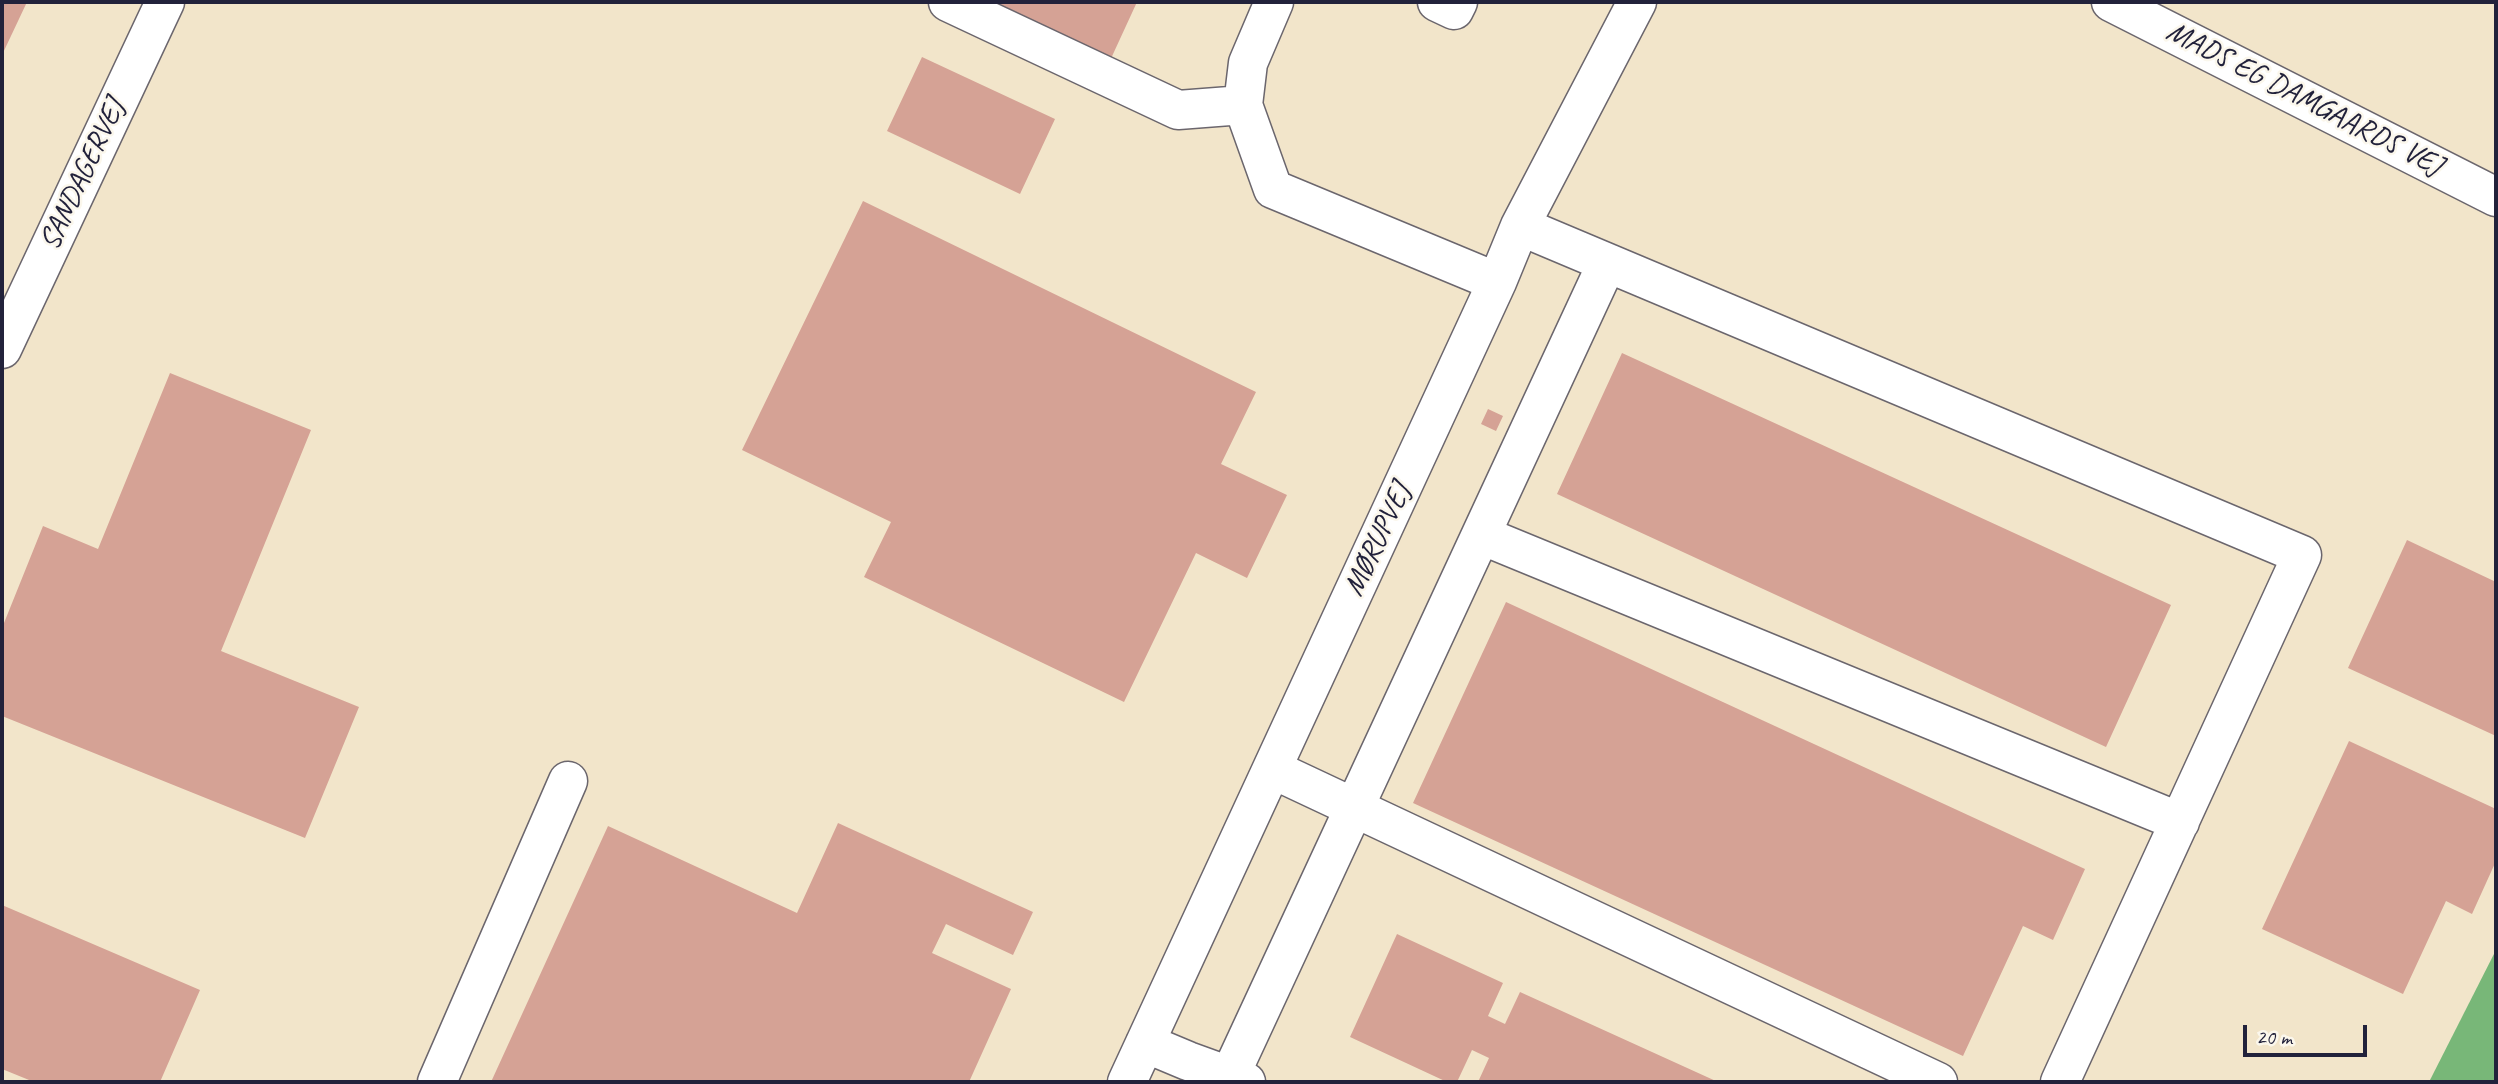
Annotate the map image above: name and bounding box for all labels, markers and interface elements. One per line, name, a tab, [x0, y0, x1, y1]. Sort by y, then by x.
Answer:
street label: MADS EG DAMGAARDS VEJ	[2160, 14, 2448, 184]
street label: SANDAGERVEJ	[32, 94, 134, 256]
street label: MØRUPVEJ	[1336, 478, 1420, 602]
scale bar	[2246, 1010, 2370, 1054]
text: 20 m	[2256, 1024, 2292, 1050]

